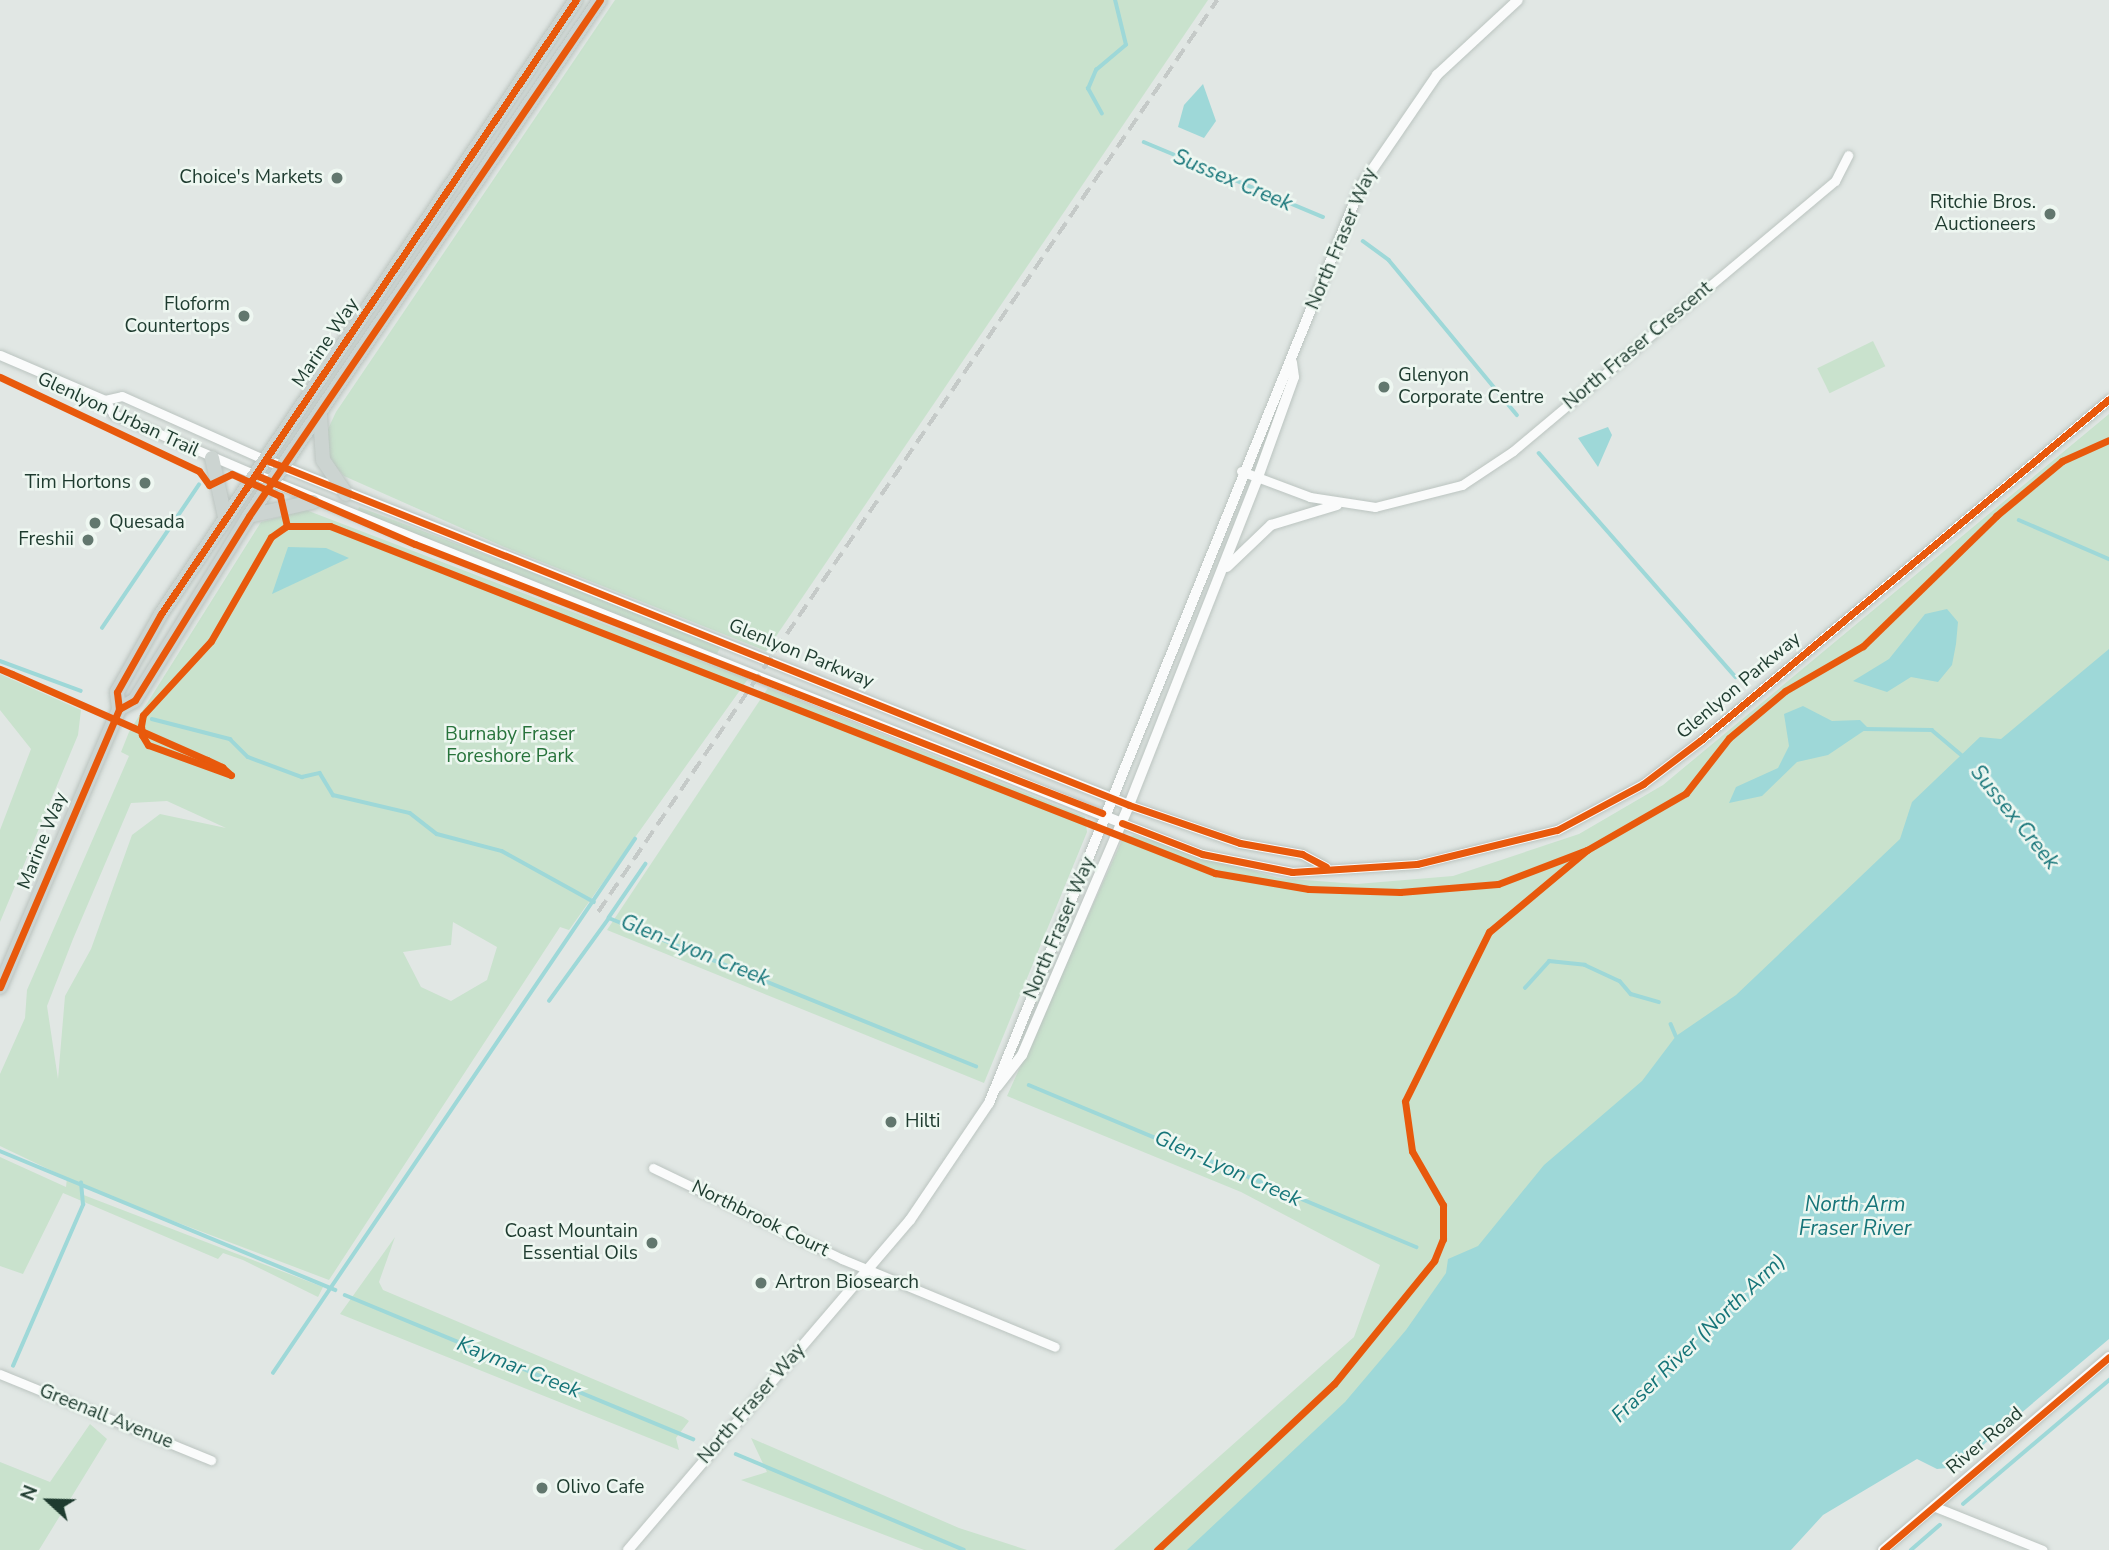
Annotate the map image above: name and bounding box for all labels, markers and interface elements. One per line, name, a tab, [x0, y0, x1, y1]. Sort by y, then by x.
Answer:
water label: Sussex Creek	[1170, 144, 1296, 216]
street label: North Fraser Way	[1302, 165, 1382, 313]
place label: Choice's Markets	[179, 167, 323, 189]
marker: Choice's Markets	[329, 170, 345, 186]
place label: Ritchie Bros. Auctioneers	[1930, 192, 2036, 236]
marker: Ritchie Bros. Auctioneers	[2042, 206, 2058, 222]
street label: North Fraser Crescent	[1559, 277, 1717, 415]
place label: Floform Countertops	[125, 294, 230, 338]
street label: Marine Way	[288, 294, 364, 392]
marker: Floform Countertops	[236, 308, 252, 324]
place label: Glenyon Corporate Centre	[1398, 365, 1544, 409]
street label: Glenlyon Urban Trail	[34, 368, 202, 462]
marker: Glenyon Corporate Centre	[1376, 379, 1392, 395]
place label: Tim Hortons	[25, 472, 131, 494]
marker: Tim Hortons	[137, 475, 153, 491]
place label: Quesada	[109, 512, 185, 534]
marker: Quesada	[87, 515, 103, 531]
place label: Freshii	[18, 529, 74, 551]
marker: Freshii	[80, 532, 96, 548]
street label: Glenlyon Parkway	[725, 614, 877, 694]
street label: Glenlyon Parkway	[1672, 628, 1806, 744]
park label: Burnaby Fraser Foreshore Park	[445, 724, 575, 768]
water label: Sussex Creek	[1965, 760, 2065, 874]
street label: Marine Way	[13, 789, 73, 893]
street label: North Fraser Way	[1020, 854, 1100, 1002]
water label: Glen-Lyon Creek	[617, 909, 773, 991]
place label: Hilti	[905, 1111, 940, 1133]
marker: Hilti	[883, 1114, 899, 1130]
water label: Glen-Lyon Creek	[1151, 1124, 1305, 1212]
street label: Northbrook Court	[688, 1176, 832, 1262]
water label: North Arm Fraser River	[1799, 1191, 1911, 1241]
place label: Coast Mountain Essential Oils	[504, 1221, 638, 1265]
marker: Coast Mountain Essential Oils	[644, 1235, 660, 1251]
water label: Fraser River (North Arm)	[1606, 1248, 1790, 1428]
place label: Artron Biosearch	[775, 1272, 919, 1294]
marker: Artron Biosearch	[753, 1275, 769, 1291]
water label: Kaymar Creek	[453, 1331, 585, 1403]
street label: North Fraser Way	[694, 1339, 810, 1469]
street label: Greenall Avenue	[36, 1380, 176, 1454]
street label: River Road	[1942, 1402, 2028, 1480]
north arrow	[14, 1466, 84, 1536]
place label: Olivo Cafe	[556, 1477, 644, 1499]
marker: Olivo Cafe	[534, 1480, 550, 1496]
text: N	[15, 1482, 44, 1505]

